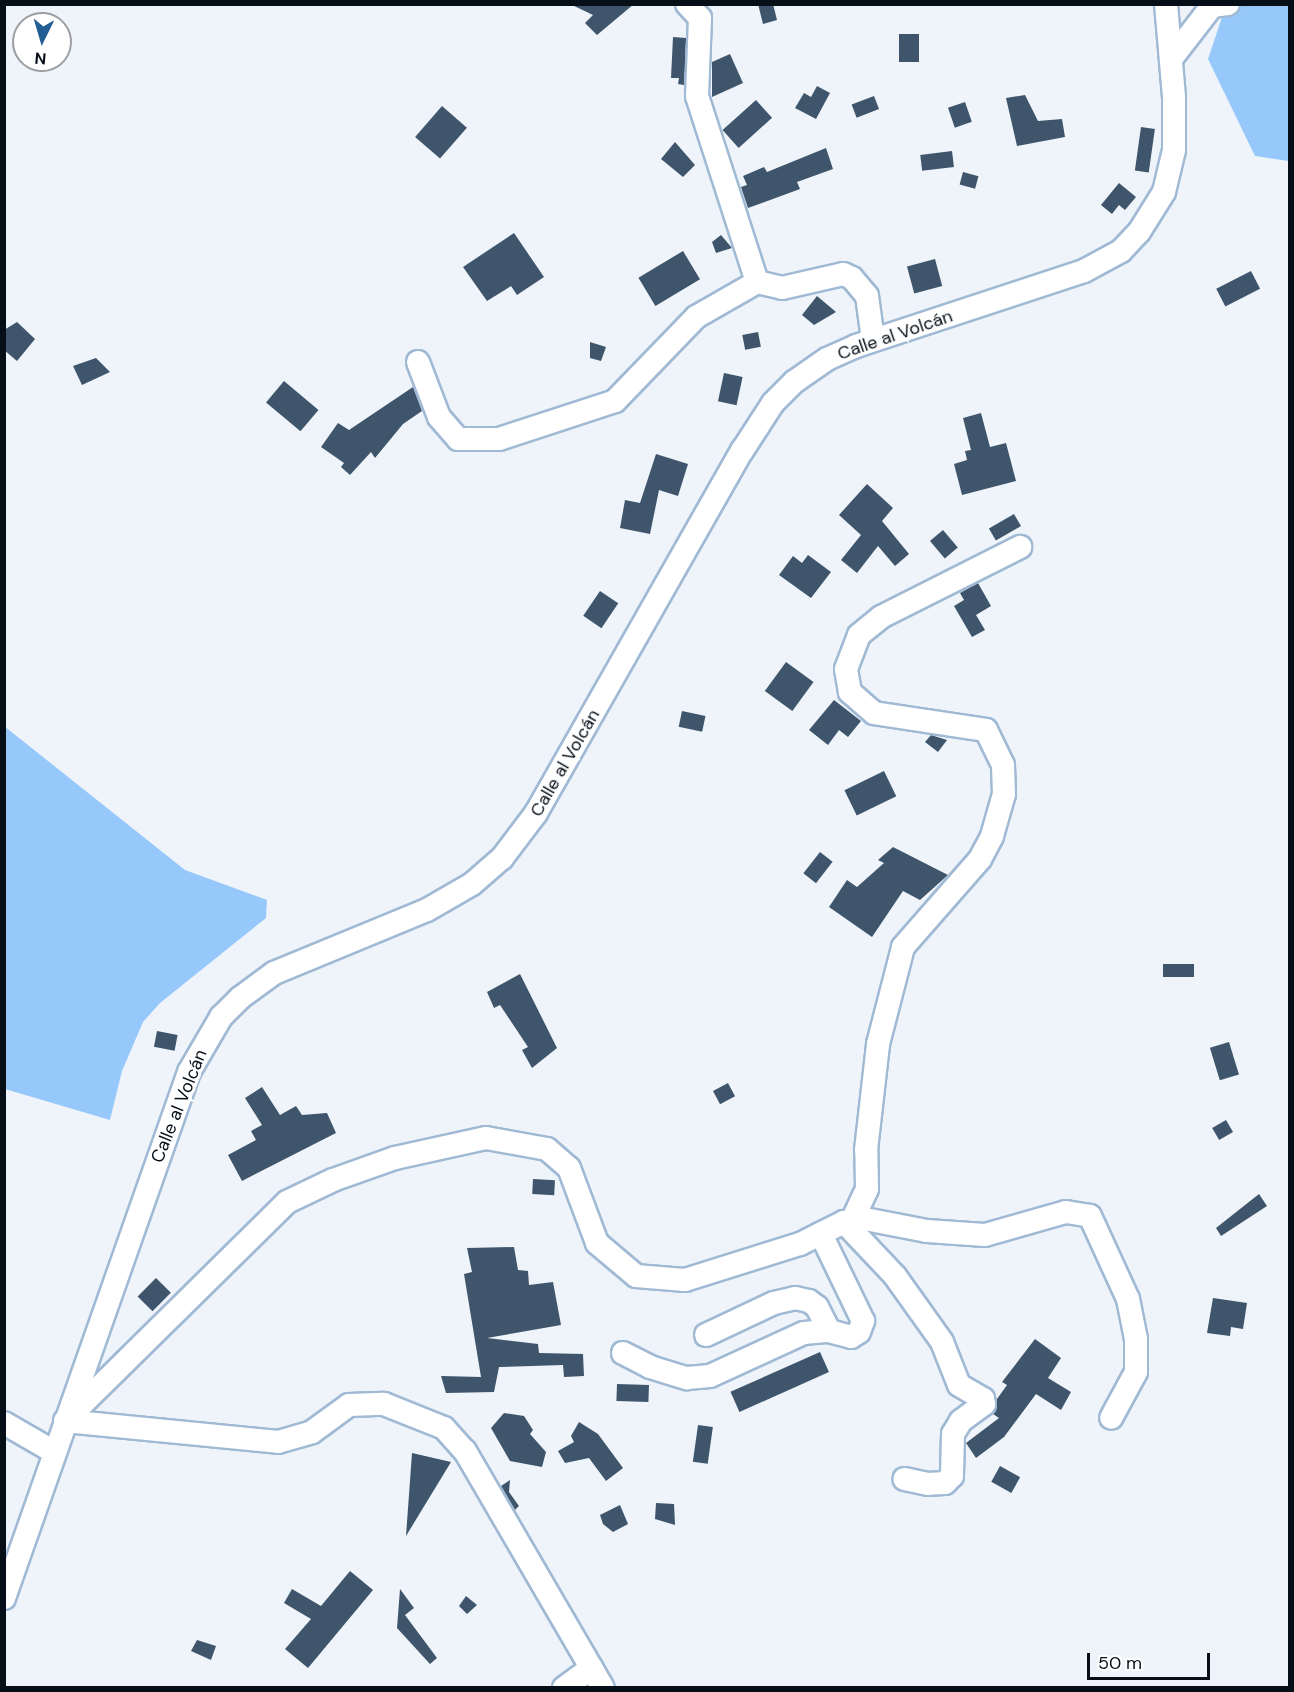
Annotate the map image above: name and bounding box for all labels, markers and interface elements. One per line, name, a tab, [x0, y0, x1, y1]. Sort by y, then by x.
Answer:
north arrow	[12, 12, 72, 72]
text: N	[34, 47, 47, 69]
street label: Calle al Volcán	[835, 305, 955, 365]
street label: Calle al Volcán	[526, 706, 604, 820]
street label: Calle al Volcán	[146, 1046, 212, 1166]
scale bar	[1090, 1641, 1213, 1679]
text: 50 m	[1098, 1651, 1142, 1675]

